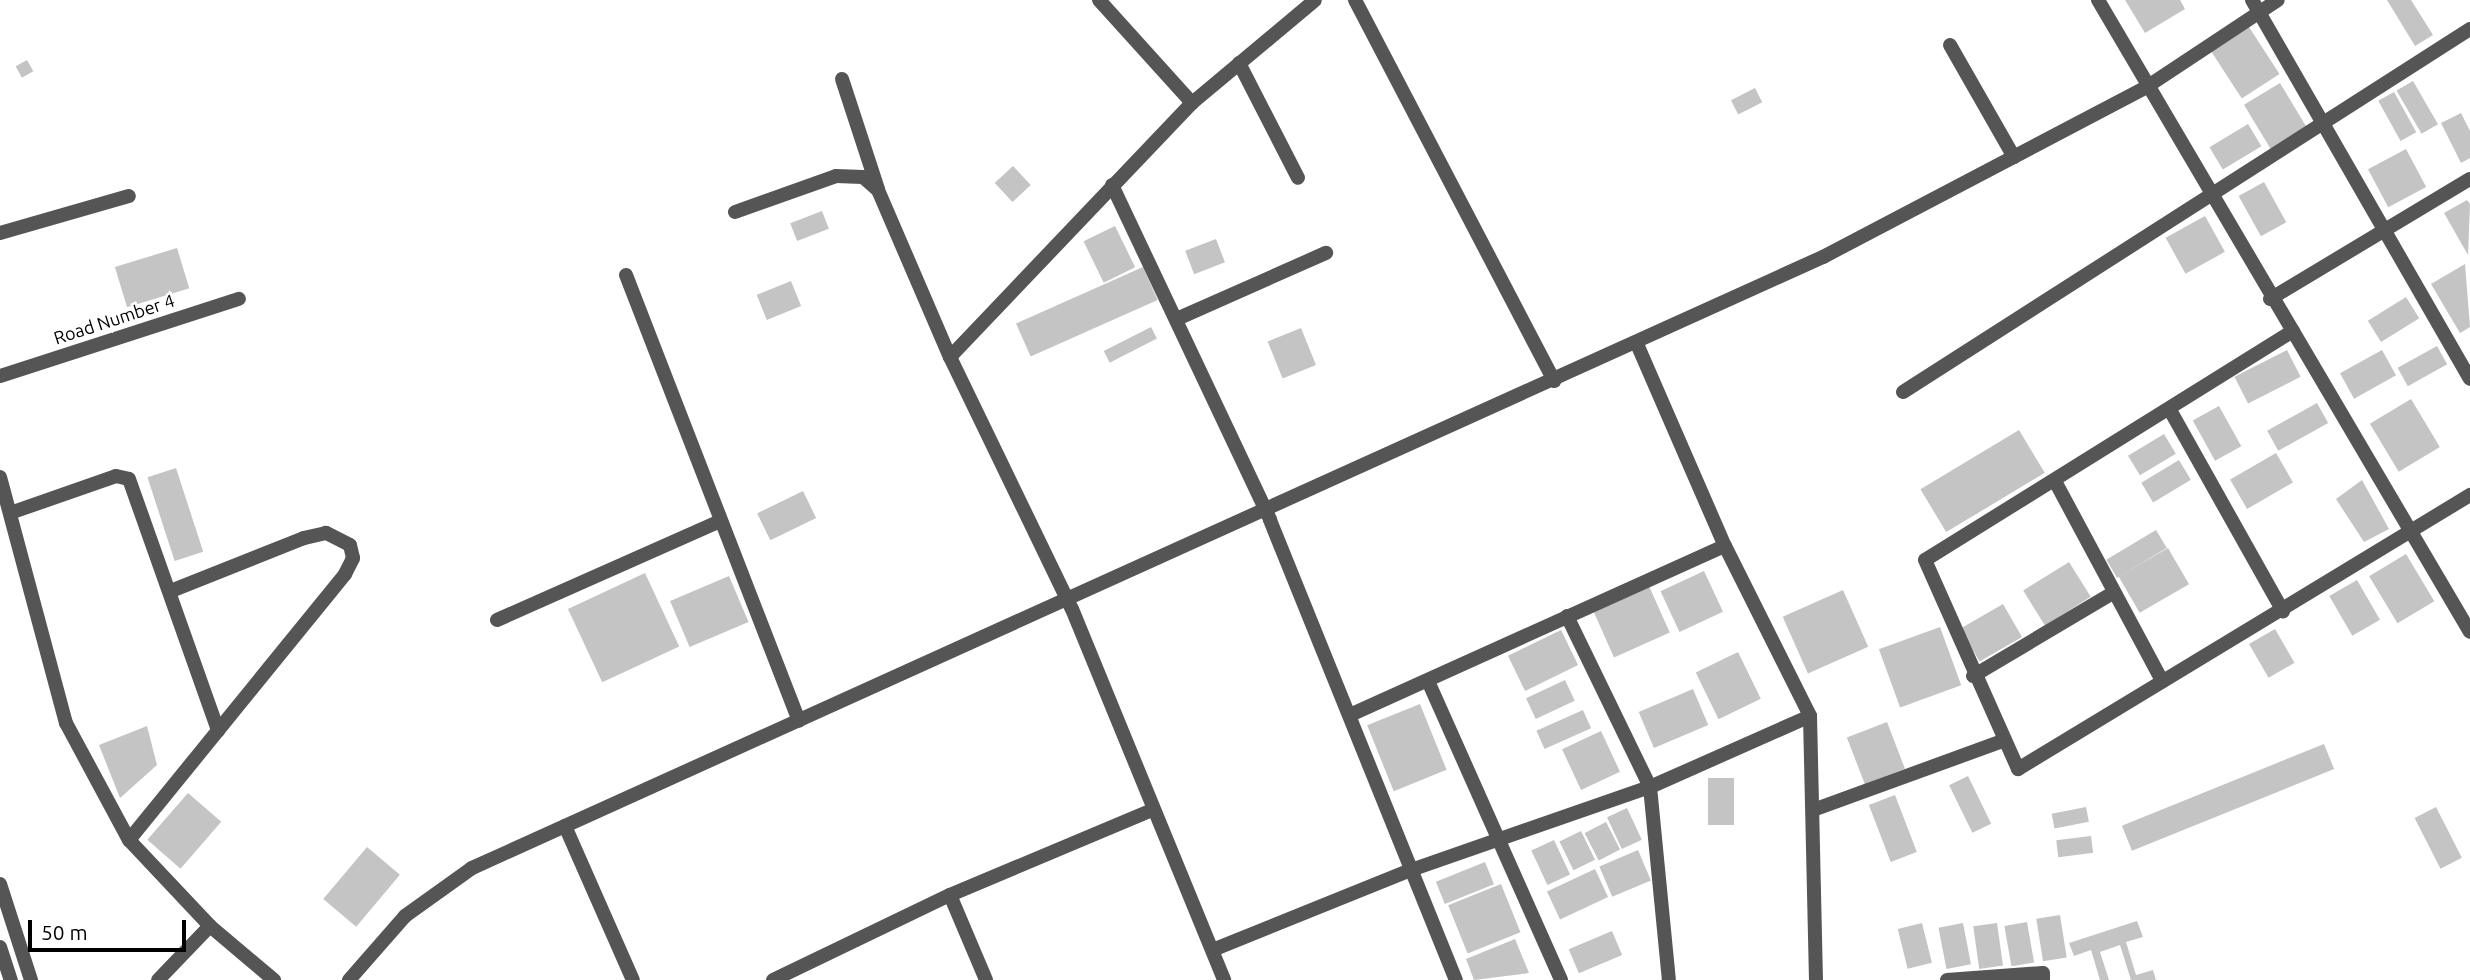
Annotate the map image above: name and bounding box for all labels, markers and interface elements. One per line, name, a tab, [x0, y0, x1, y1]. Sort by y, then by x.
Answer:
street label: Road Number 4	[51, 289, 177, 349]
scale bar	[32, 906, 189, 950]
text: 50 m	[41, 920, 88, 944]

